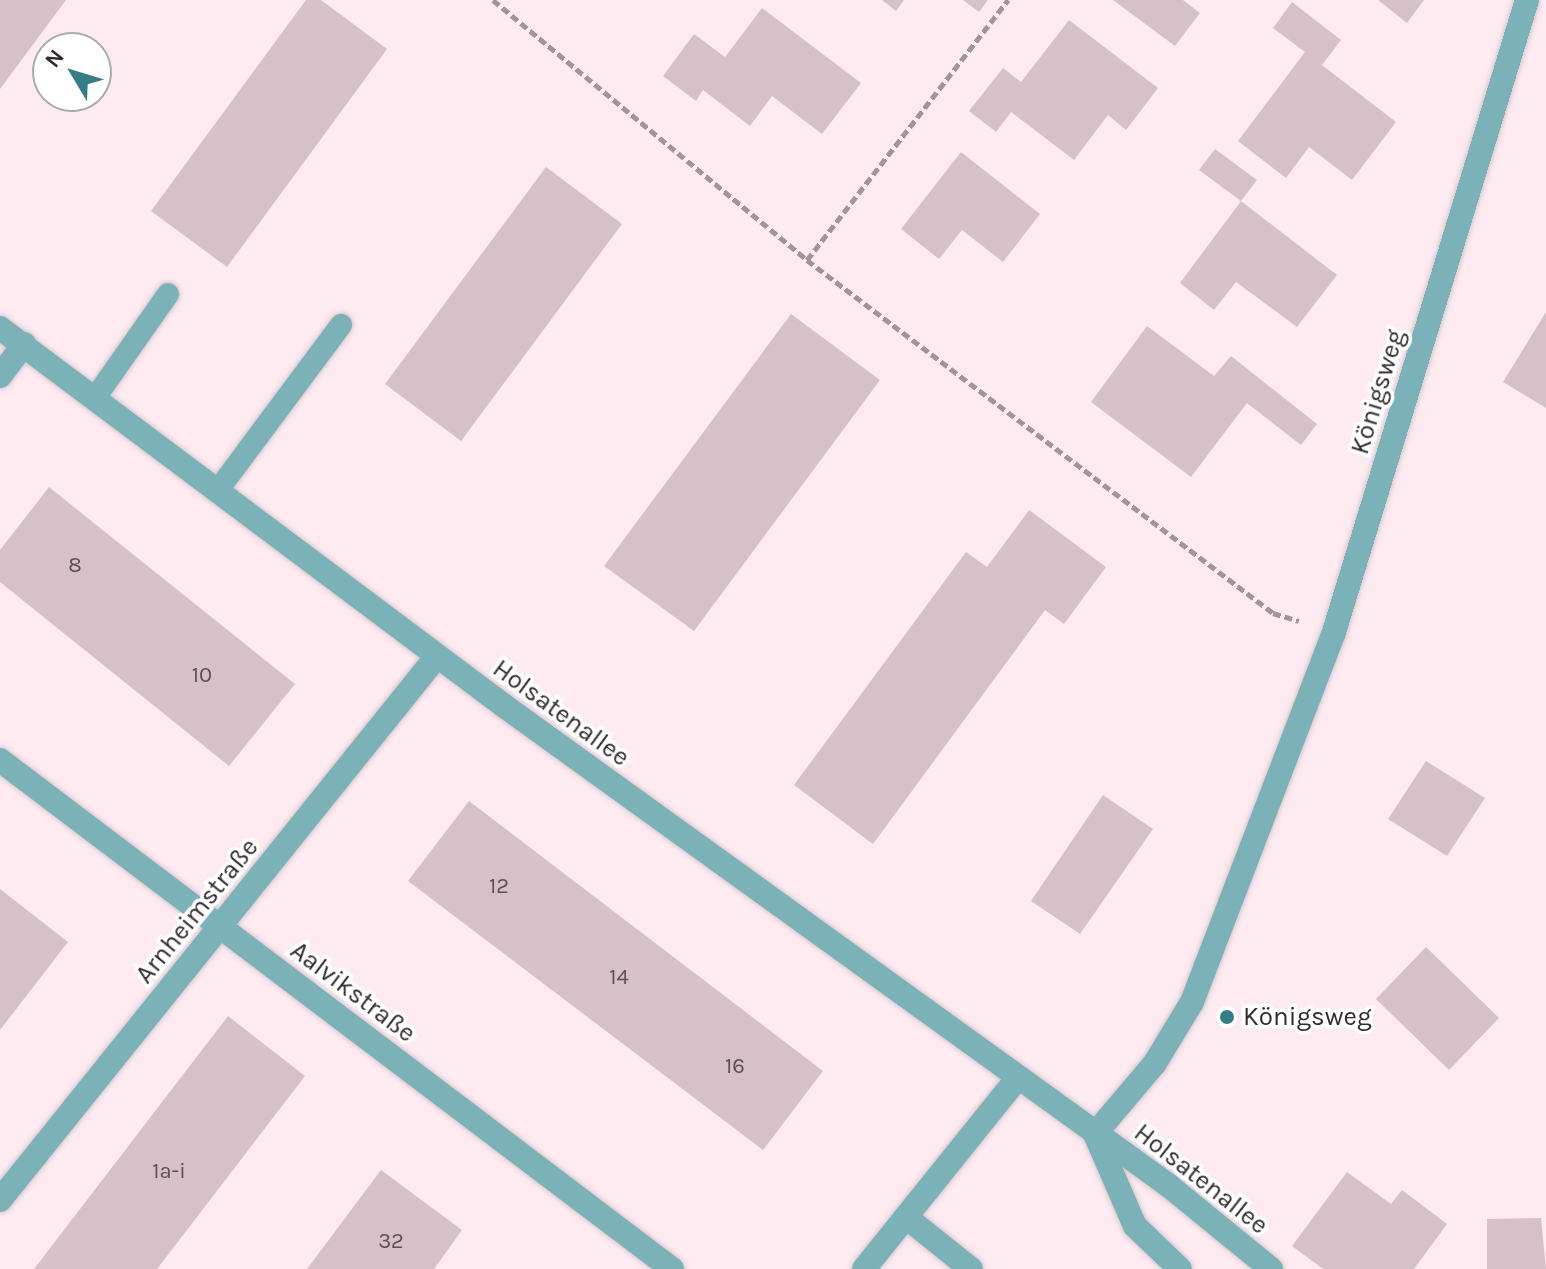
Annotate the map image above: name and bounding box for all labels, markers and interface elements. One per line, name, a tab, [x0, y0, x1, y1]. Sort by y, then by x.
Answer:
north arrow	[32, 32, 112, 112]
text: N	[40, 44, 70, 73]
street label: Königsweg	[1344, 326, 1412, 458]
house number: 8	[68, 553, 82, 579]
street label: Holsatenallee	[487, 653, 635, 773]
house number: 10	[192, 663, 212, 689]
street label: Arnheimstraße	[129, 832, 265, 990]
house number: 12	[489, 874, 509, 900]
street label: Aalvikstraße	[284, 935, 422, 1049]
house number: 14	[609, 965, 629, 991]
place label: Königsweg	[1243, 1001, 1372, 1033]
marker: Königsweg	[1218, 1008, 1236, 1026]
house number: 16	[725, 1054, 745, 1080]
street label: Holsatenallee	[1128, 1117, 1274, 1241]
house number: 1a-i	[152, 1159, 186, 1185]
house number: 32	[378, 1229, 404, 1255]

